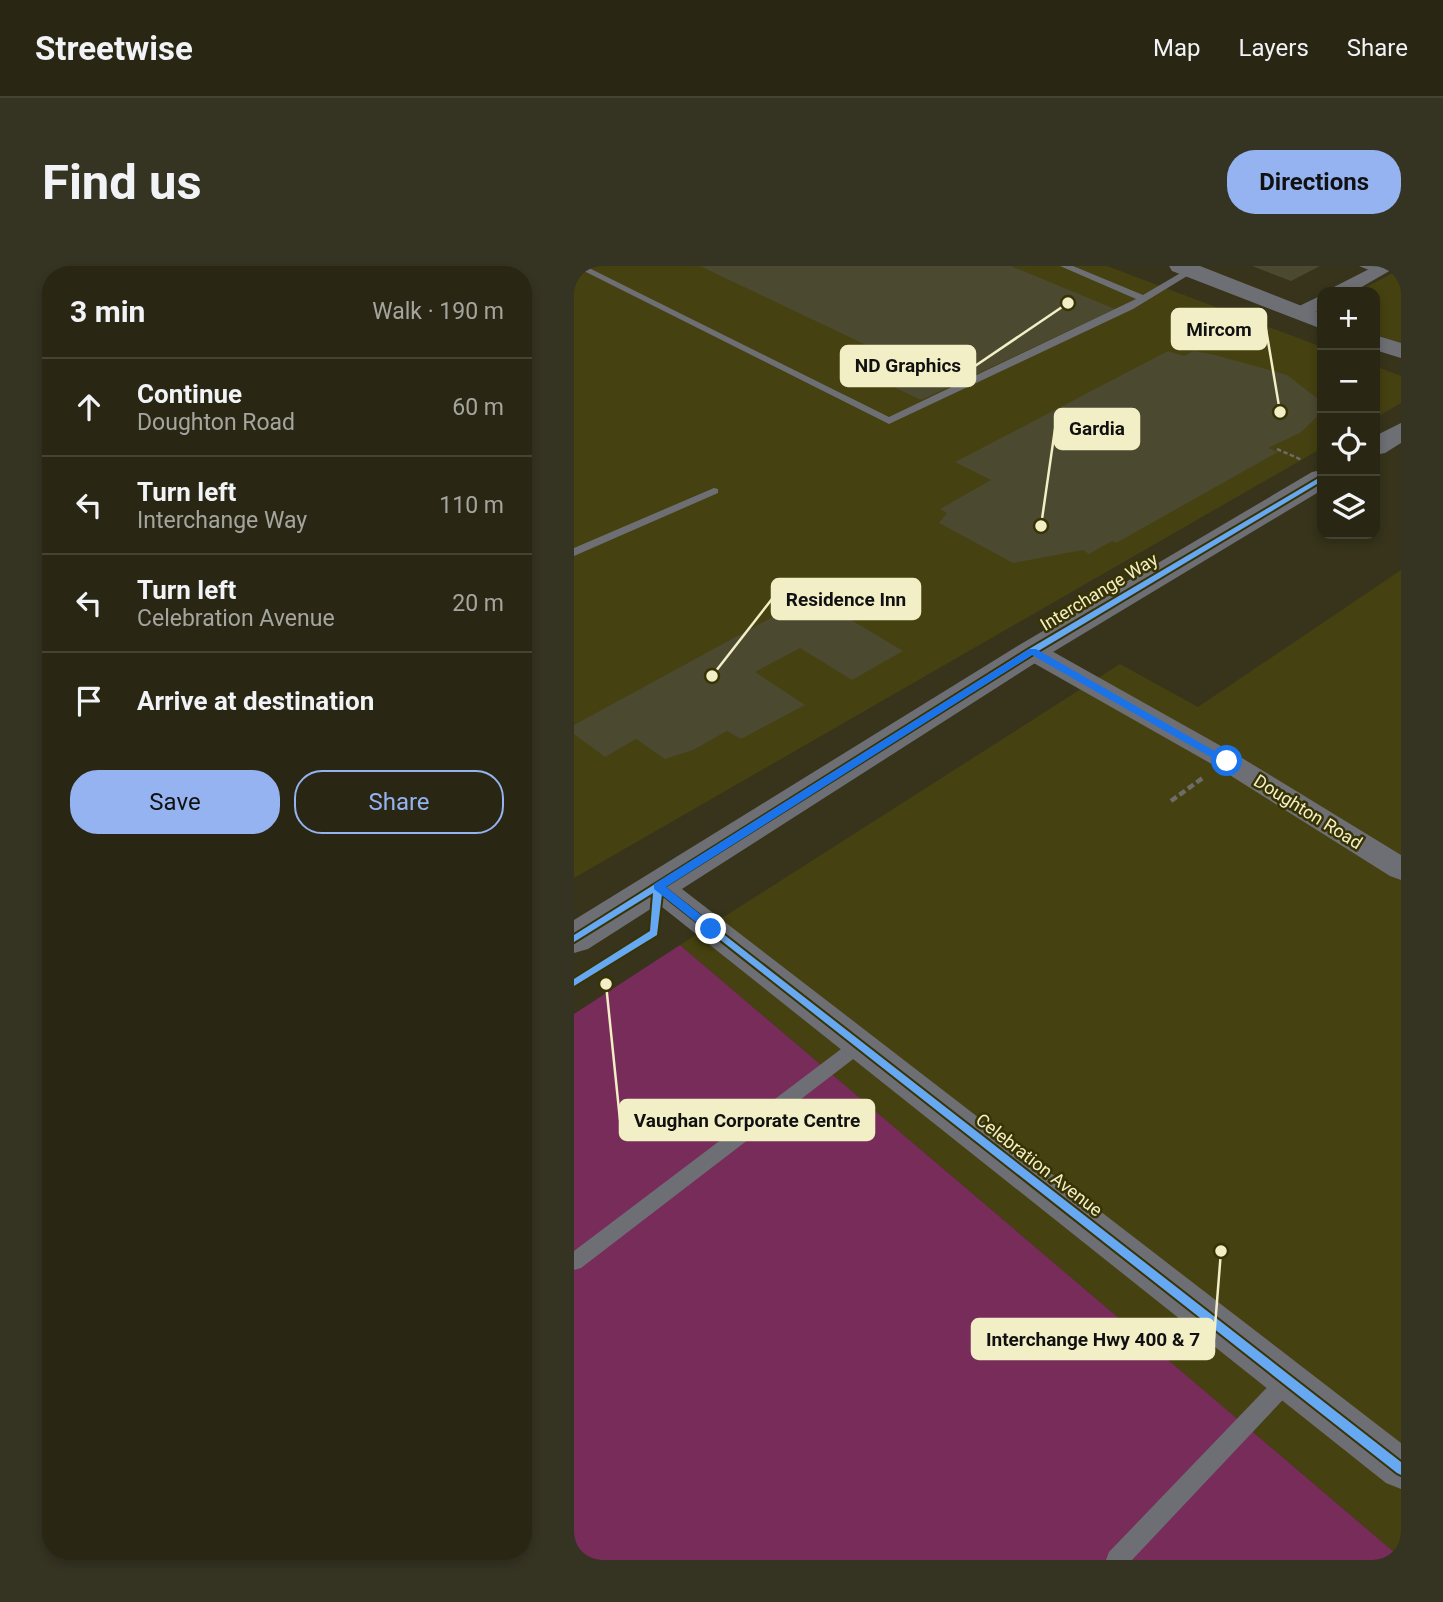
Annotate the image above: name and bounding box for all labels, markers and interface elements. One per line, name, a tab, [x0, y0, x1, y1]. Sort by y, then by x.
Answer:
text: Streetwise	[35, 29, 193, 68]
text: Map	[1153, 34, 1201, 62]
text: Layers	[1239, 34, 1309, 62]
text: Share	[1347, 34, 1408, 62]
button: Directions	[1227, 150, 1401, 214]
text: Find us	[42, 154, 202, 211]
map controls	[1317, 287, 1380, 539]
button: +	[1317, 287, 1380, 350]
text: 3 min	[70, 294, 145, 329]
text: Walk · 190 m	[372, 298, 504, 325]
callout: Mircom	[1172, 309, 1266, 349]
text: Mircom	[1186, 318, 1252, 341]
callout: ND Graphics	[841, 346, 975, 386]
button: −	[1317, 350, 1380, 413]
text: ND Graphics	[855, 354, 961, 377]
text: Continue	[137, 379, 242, 409]
icon: ahead	[70, 388, 108, 426]
text: 60 m	[452, 394, 504, 421]
text: Doughton Road	[137, 409, 295, 436]
callout: Gardia	[1055, 409, 1139, 449]
button: locate	[1317, 413, 1380, 476]
text: Gardia	[1069, 417, 1125, 440]
button: layers	[1317, 476, 1380, 539]
text: Turn left	[137, 477, 236, 507]
icon: left	[70, 486, 108, 524]
text: 110 m	[439, 492, 504, 519]
text: Interchange Way	[137, 507, 307, 534]
street label: Interchange Way	[1036, 548, 1162, 635]
text: Turn left	[137, 575, 236, 605]
callout: Residence Inn	[772, 579, 920, 619]
icon: left	[70, 584, 108, 622]
text: Residence Inn	[786, 588, 906, 611]
text: 20 m	[452, 590, 504, 617]
text: Celebration Avenue	[137, 605, 335, 632]
icon: arrive	[70, 682, 108, 720]
text: Arrive at destination	[137, 686, 374, 716]
route start	[1211, 745, 1242, 776]
button: Save	[70, 770, 280, 834]
button: Share	[294, 770, 504, 834]
street label: Doughton Road	[1250, 770, 1366, 853]
route end	[695, 913, 726, 944]
callout: Vaughan Corporate Centre	[620, 1100, 874, 1140]
text: Vaughan Corporate Centre	[634, 1109, 860, 1132]
street label: Celebration Avenue	[972, 1109, 1107, 1220]
callout: Interchange Hwy 400 & 7	[972, 1319, 1214, 1359]
text: Interchange Hwy 400 & 7	[986, 1328, 1200, 1351]

